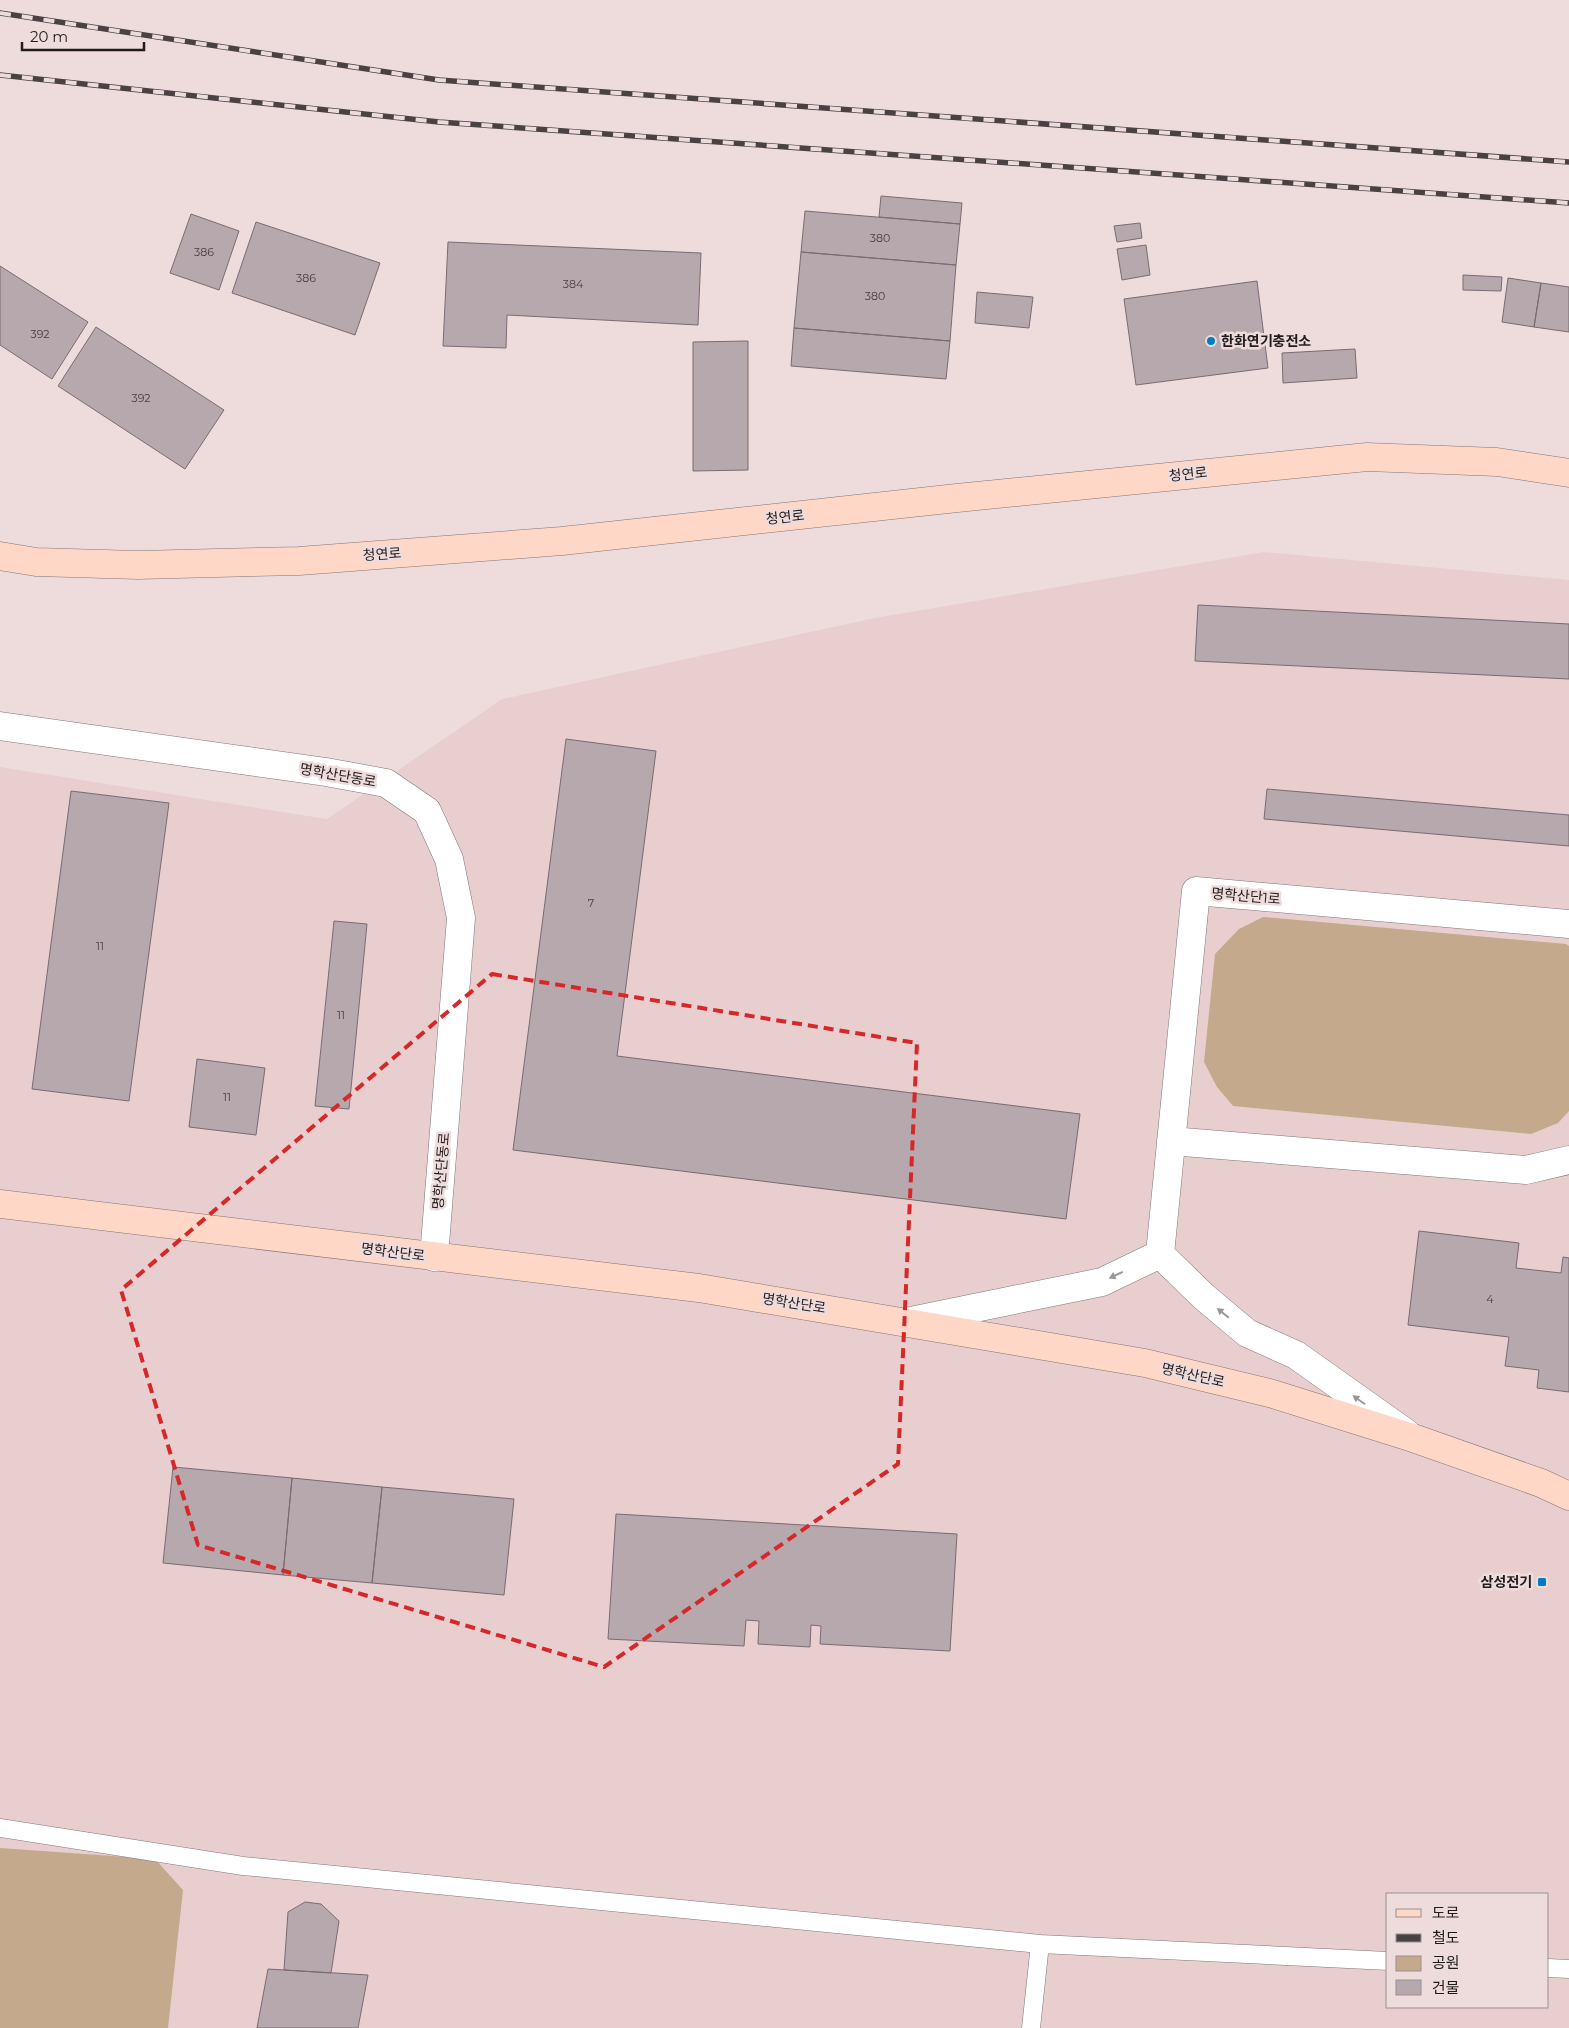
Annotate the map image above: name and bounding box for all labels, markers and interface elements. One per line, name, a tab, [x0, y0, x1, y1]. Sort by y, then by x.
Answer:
scale bar	[22, 20, 145, 52]
text: 20 m	[30, 27, 68, 46]
house number: 380	[870, 231, 890, 245]
house number: 386	[194, 245, 214, 259]
house number: 386	[296, 271, 316, 285]
house number: 384	[563, 277, 584, 291]
house number: 380	[865, 289, 885, 303]
house number: 392	[30, 327, 50, 341]
place label: 한화연기충전소	[1221, 332, 1311, 350]
marker: 한화연기충전소	[1205, 335, 1217, 347]
house number: 392	[131, 391, 151, 405]
street label: 청연로	[1168, 463, 1208, 485]
street label: 청연로	[765, 506, 805, 528]
street label: 청연로	[362, 544, 402, 564]
street label: 명학산단동로	[298, 759, 378, 791]
street label: 명학산단1로	[1211, 884, 1281, 908]
house number: 7	[588, 896, 594, 910]
house number: 11	[96, 939, 104, 953]
house number: 11	[337, 1008, 345, 1022]
house number: 11	[223, 1090, 231, 1104]
street label: 명학산단동로	[429, 1132, 453, 1210]
street label: 명학산단로	[360, 1239, 426, 1265]
one-way arrow	[1109, 1271, 1123, 1279]
street label: 명학산단로	[761, 1289, 827, 1317]
house number: 4	[1486, 1292, 1494, 1306]
one-way arrow	[1217, 1307, 1230, 1318]
street label: 명학산단로	[1160, 1359, 1227, 1391]
one-way arrow	[1352, 1395, 1366, 1405]
place label: 삼성전기	[1480, 1573, 1532, 1591]
marker: 삼성전기	[1536, 1576, 1548, 1588]
legend	[1386, 1893, 1549, 2008]
text: 도로	[1432, 1903, 1460, 1922]
text: 철도	[1432, 1928, 1460, 1947]
text: 공원	[1432, 1953, 1460, 1972]
text: 건물	[1432, 1978, 1460, 1997]

